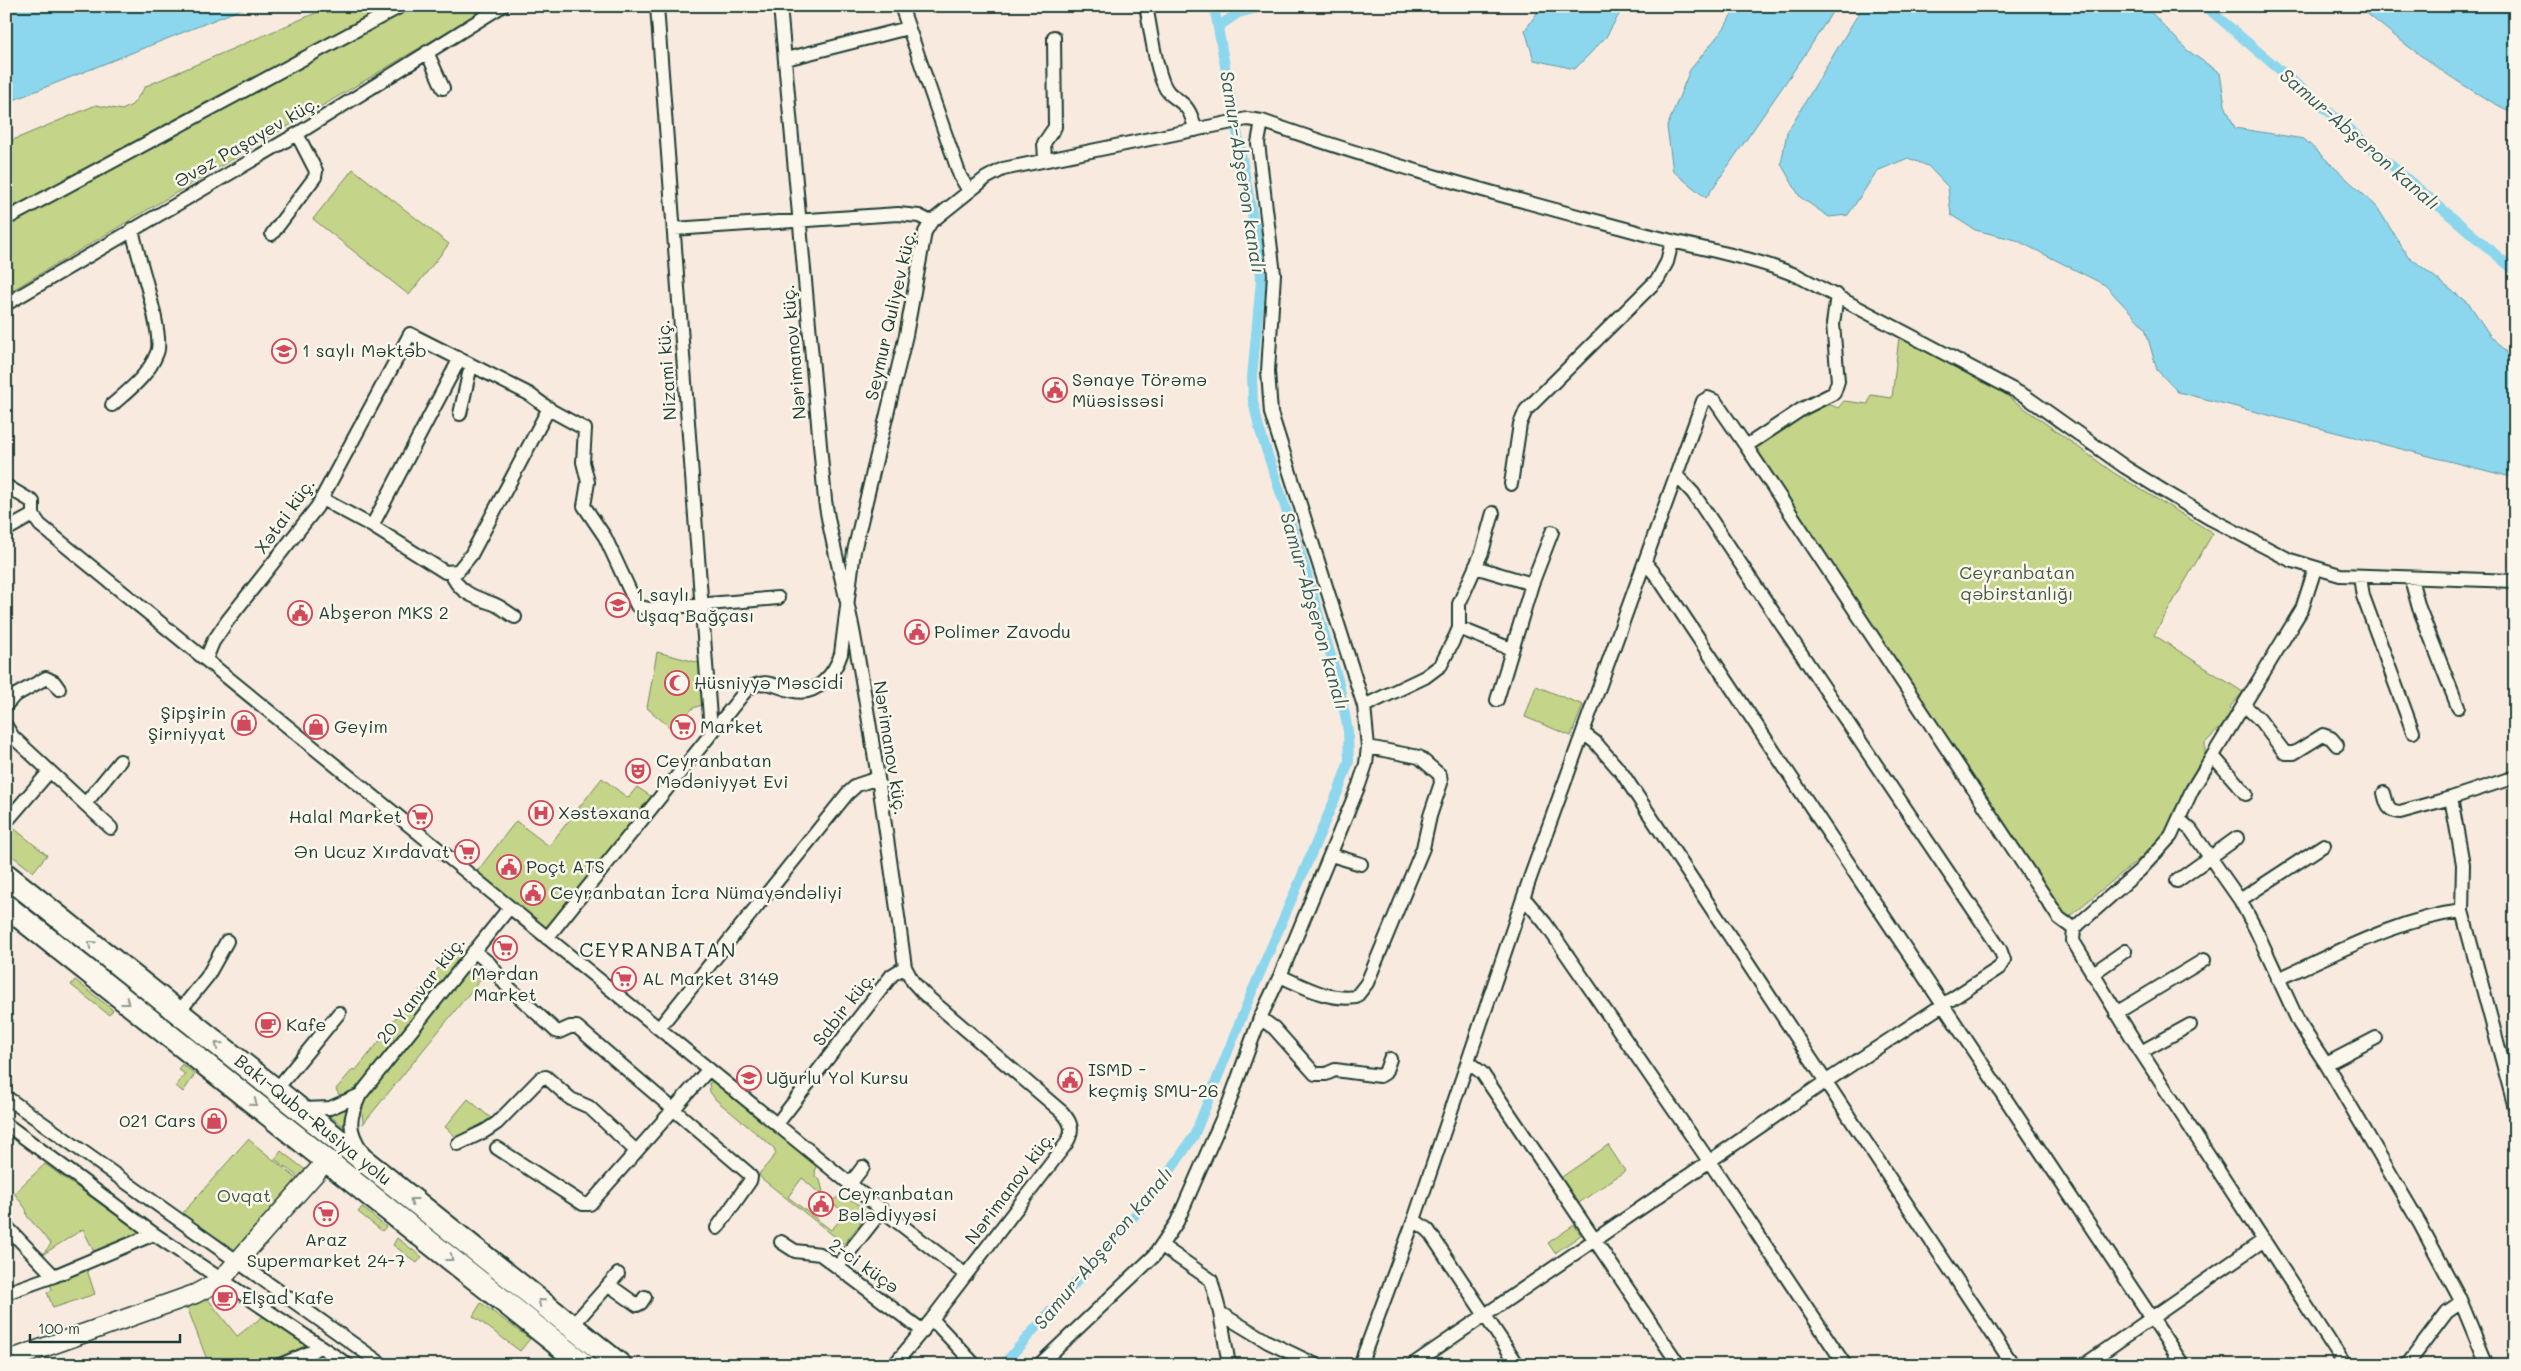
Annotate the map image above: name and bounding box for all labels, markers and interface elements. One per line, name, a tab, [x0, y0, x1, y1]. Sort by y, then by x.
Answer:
water label: Samur-Abşeron kanalı	[2275, 62, 2446, 215]
water label: Samur-Abşeron kanalı	[1215, 69, 1272, 275]
street label: Əvəz Paşayev küç.	[169, 90, 324, 193]
street label: Seymur Quliyev küç.	[859, 227, 921, 403]
street label: Nərimanov küç.	[775, 283, 811, 421]
street label: Nizami küç.	[651, 319, 681, 421]
school or university icon: 1 saylı Məktəb	[271, 338, 297, 364]
place label: 1 saylı Məktəb	[302, 338, 427, 362]
place label: Sənaye Törəmə Müəsissəsi	[1072, 367, 1207, 412]
public building icon: Sənaye Törəmə Müəsissəsi	[1042, 377, 1068, 403]
street label: Xətai küç.	[248, 472, 320, 558]
water label: Samur-Abşeron kanalı	[1275, 509, 1356, 713]
park label: Ceyranbatan qəbirstanlığı	[1959, 560, 2075, 605]
place label: 1 saylı Uşaq Bağçası	[636, 582, 754, 627]
school or university icon: 1 saylı Uşaq Bağçası	[605, 592, 631, 618]
public building icon: Abşeron MKS 2	[287, 600, 313, 626]
place label: Abşeron MKS 2	[318, 600, 449, 624]
public building icon: Polimer Zavodu	[904, 619, 930, 645]
place label: Polimer Zavodu	[934, 619, 1071, 643]
mosque icon: Hüsniyyə Məscidi	[664, 670, 690, 696]
place label: Hüsniyyə Məscidi	[694, 670, 844, 694]
street label: Nərimanov küç.	[869, 679, 913, 817]
place label: Şipşirin Şirniyyat	[148, 700, 226, 745]
shop icon: Şipşirin Şirniyyat	[231, 710, 257, 736]
shop icon: Geyim	[303, 714, 329, 740]
place label: Geyim	[334, 714, 388, 738]
supermarket icon: Market	[670, 714, 696, 740]
place label: Market	[700, 714, 763, 738]
place label: Ceyranbatan Mədəniyyət Evi	[656, 748, 788, 793]
theatre icon: Ceyranbatan Mədəniyyət Evi	[625, 758, 651, 784]
hospital icon: Xəstəxana	[528, 800, 554, 826]
place label: Xəstəxana	[558, 800, 650, 824]
place label: Halal Market	[289, 804, 402, 828]
supermarket icon: Halal Market	[407, 804, 433, 830]
place label: Ən Ucuz Xırdavat	[294, 839, 450, 863]
supermarket icon: Ən Ucuz Xırdavat	[454, 839, 480, 865]
public building icon: Poçt ATS	[496, 854, 522, 880]
place label: Poçt ATS	[526, 854, 605, 878]
public building icon: Ceyranbatan İcra Nümayəndəliyi	[520, 880, 546, 906]
place label: Ceyranbatan İcra Nümayəndəliyi	[550, 880, 842, 904]
street label: 20 Yanvar küç.	[371, 930, 470, 1048]
supermarket icon: Mərdan Market	[492, 935, 518, 961]
district label: CEYRANBATAN	[579, 936, 737, 962]
one-way arrow	[88, 941, 97, 949]
place label: Mərdan Market	[471, 961, 539, 1006]
supermarket icon: AL Market 3149	[611, 966, 637, 992]
place label: AL Market 3149	[642, 966, 779, 990]
street label: Sabir küç.	[807, 966, 880, 1051]
one-way arrow	[120, 996, 129, 1004]
cafe icon: Kafe	[255, 1012, 281, 1038]
place label: Kafe	[286, 1012, 326, 1036]
one-way arrow	[215, 1042, 224, 1050]
street label: Bakı-Quba-Rusiya yolu	[230, 1048, 397, 1190]
place label: ISMD - keçmiş SMU-26	[1088, 1057, 1219, 1102]
school or university icon: Uğurlu Yol Kursu	[736, 1065, 762, 1091]
place label: Uğurlu Yol Kursu	[766, 1065, 909, 1089]
public building icon: ISMD - keçmiş SMU-26	[1057, 1067, 1083, 1093]
one-way arrow	[248, 1097, 257, 1105]
place label: 021 Cars	[119, 1108, 196, 1132]
shop icon: 021 Cars	[201, 1108, 227, 1134]
street label: Nərimanov küç.	[959, 1126, 1060, 1249]
water label: Samur-Abşeron kanalı	[1027, 1161, 1178, 1334]
place label: Ceyranbatan Bələdiyyəsi	[838, 1181, 953, 1226]
park label: Ovqat	[217, 1183, 271, 1207]
public building icon: Ceyranbatan Bələdiyyəsi	[808, 1191, 834, 1217]
one-way arrow	[410, 1197, 419, 1206]
supermarket icon: Araz Supermarket 24-7	[313, 1201, 339, 1227]
place label: Araz Supermarket 24-7	[247, 1227, 405, 1272]
street label: 2-ci küçə	[825, 1232, 904, 1298]
one-way arrow	[444, 1252, 453, 1261]
cafe icon: Elşad Kafe	[212, 1285, 238, 1311]
place label: Elşad Kafe	[242, 1285, 334, 1309]
one-way arrow	[538, 1299, 547, 1307]
scale bar	[30, 1311, 180, 1343]
text: 100 m	[38, 1318, 80, 1338]

